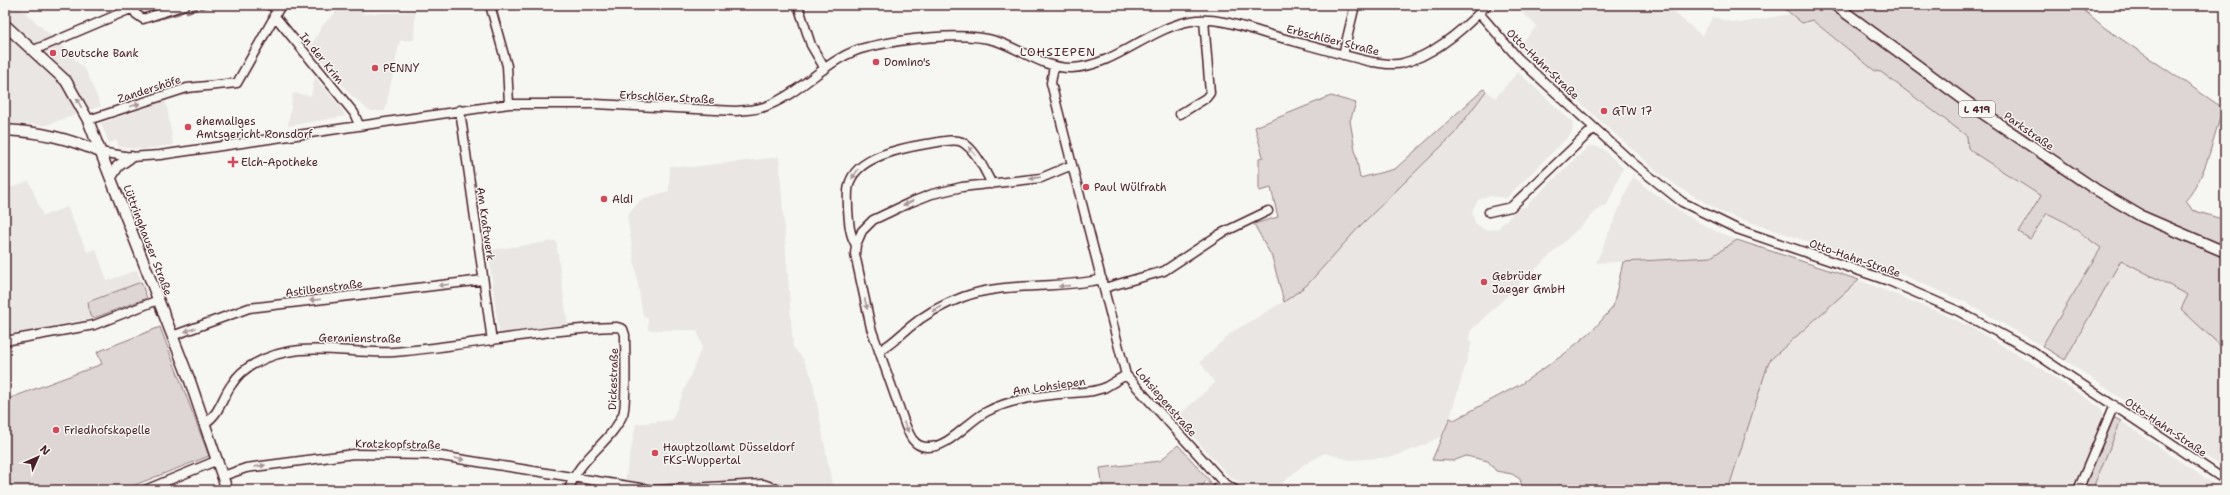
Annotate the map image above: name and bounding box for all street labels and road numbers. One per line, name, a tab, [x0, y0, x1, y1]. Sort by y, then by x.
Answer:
street label: Erbschlöer Straße	[1285, 22, 1381, 59]
street label: Otto-Hahn-Straße	[1503, 26, 1582, 103]
street label: In der Krim	[296, 29, 347, 88]
street label: Zandershöfe	[115, 72, 183, 107]
street label: Erbschlöer Straße	[619, 88, 715, 107]
road number: L 419	[1959, 101, 1995, 117]
street label: Parkstraße	[2001, 109, 2057, 154]
street label: Lüttringhauser Straße	[119, 183, 176, 298]
street label: Am Kraftwerk	[473, 186, 498, 262]
street label: Otto-Hahn-Straße	[1807, 236, 1903, 281]
street label: Astilbenstraße	[284, 276, 364, 301]
street label: Geranienstraße	[319, 330, 401, 347]
street label: Dickestraße	[605, 348, 622, 410]
street label: Lohsiepenstraße	[1131, 365, 1200, 440]
street label: Am Lohsiepen	[1012, 374, 1087, 399]
street label: Otto-Hahn-Straße	[2122, 394, 2210, 460]
street label: Kratzkopfstraße	[355, 436, 441, 453]

